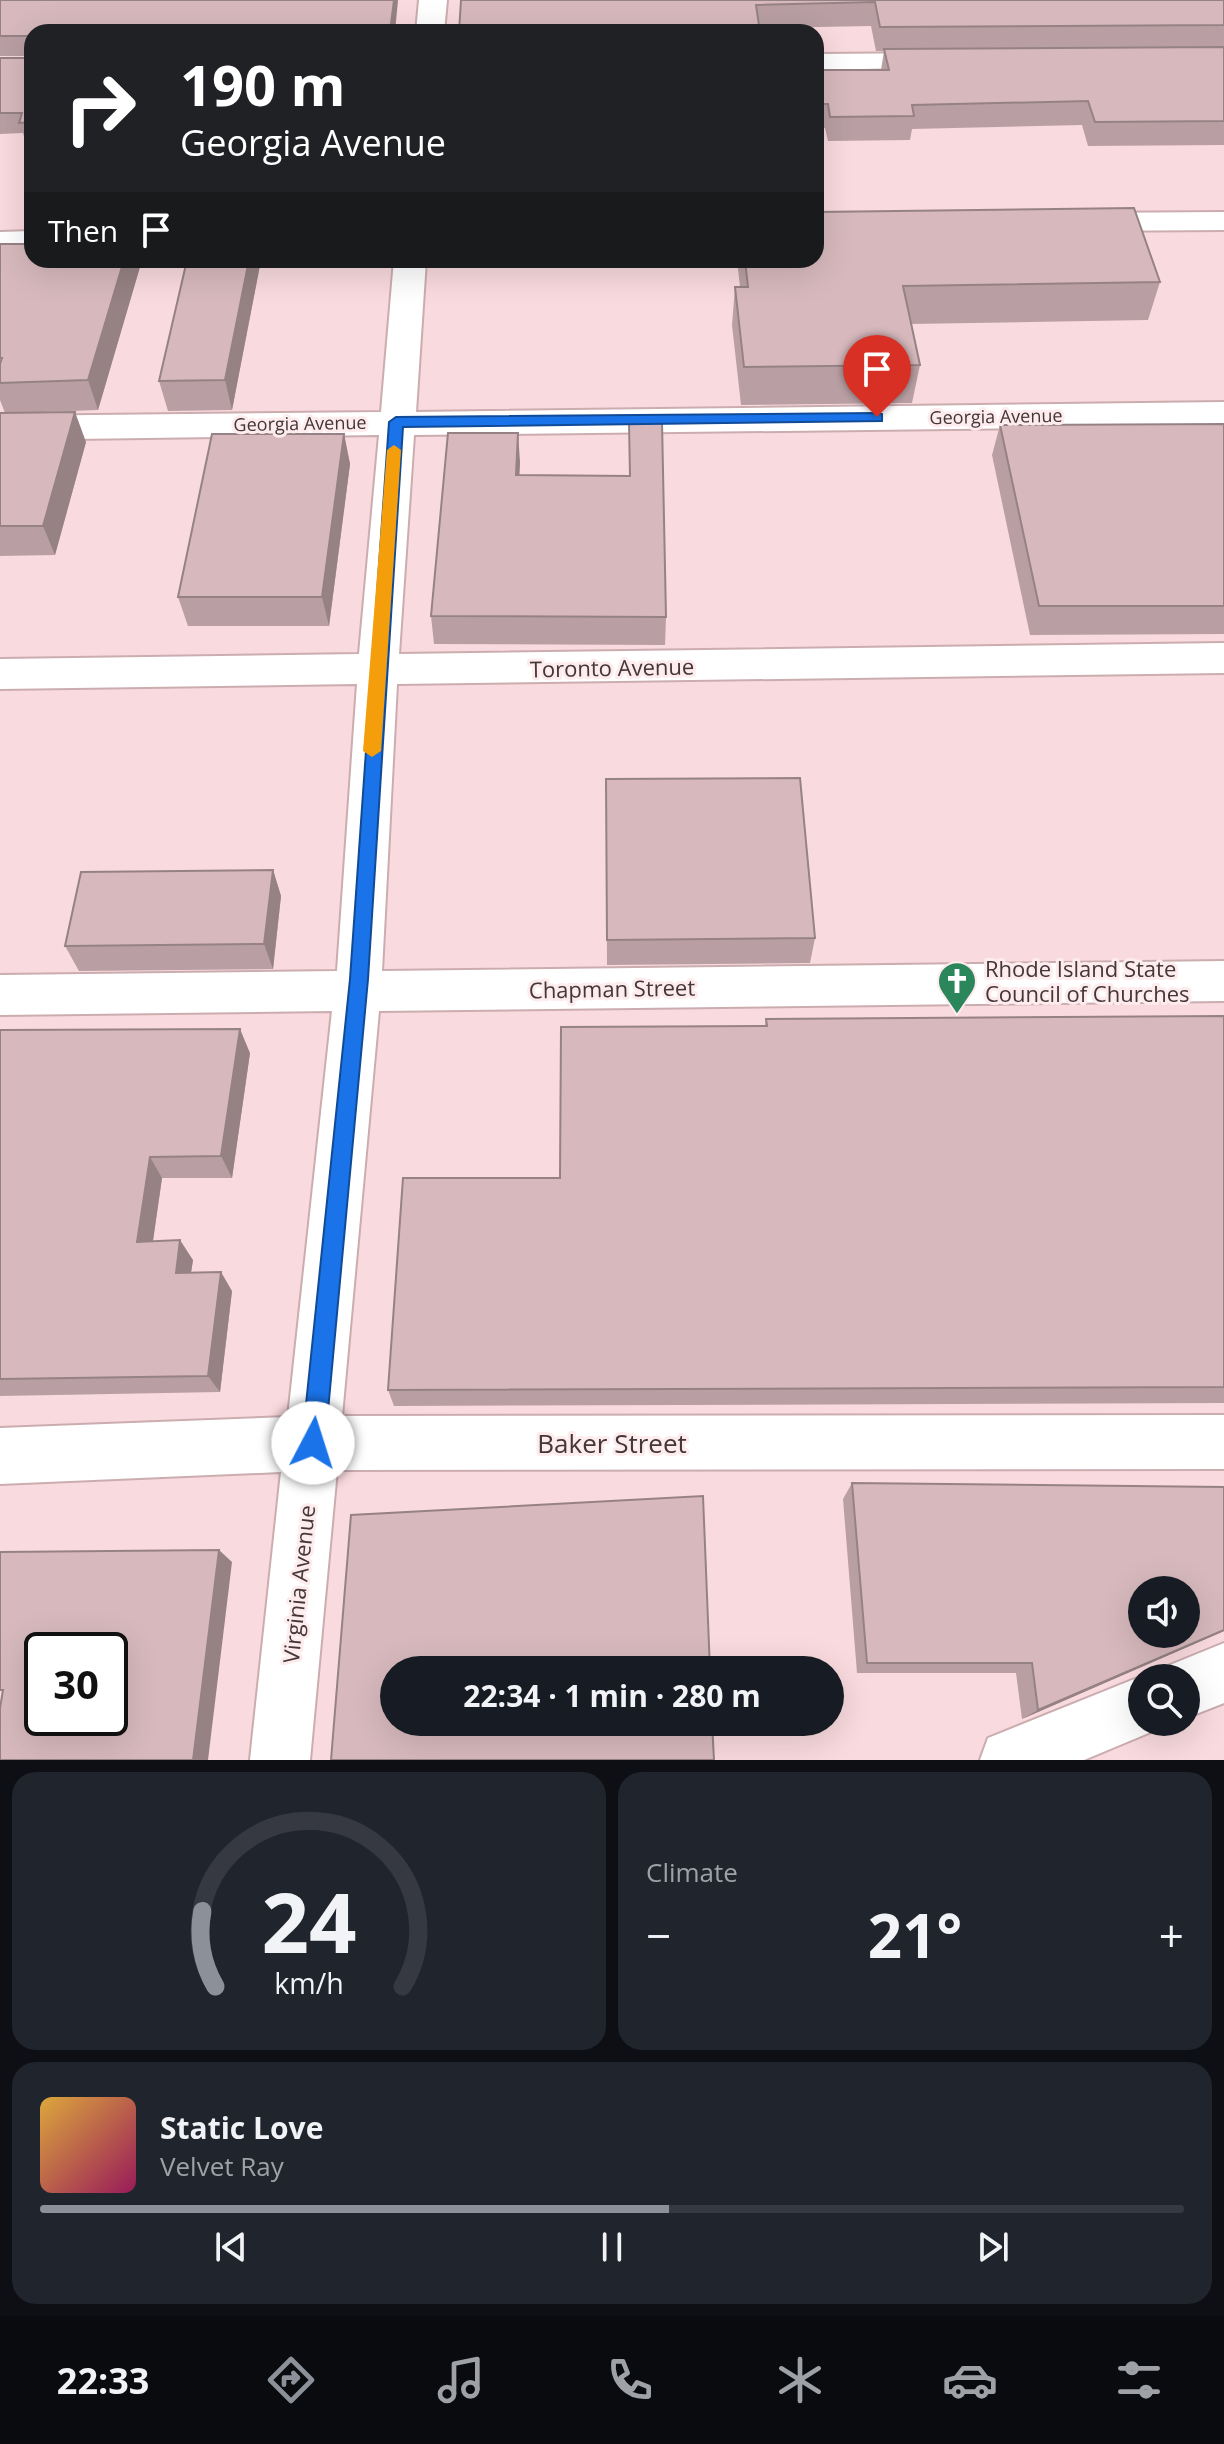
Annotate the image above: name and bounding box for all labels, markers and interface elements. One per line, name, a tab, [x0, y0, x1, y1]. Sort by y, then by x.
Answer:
text: 190 m	[180, 46, 346, 122]
icon: right	[48, 56, 152, 160]
text: Georgia Avenue	[180, 118, 446, 167]
icon: arrive	[134, 208, 178, 252]
text: Then	[48, 210, 118, 251]
pin	[843, 335, 911, 417]
icon: arrive	[855, 347, 899, 391]
street label: Georgia Avenue	[929, 403, 1063, 429]
street label: Georgia Avenue	[233, 410, 367, 436]
street label: Toronto Avenue	[530, 651, 694, 683]
place label: Rhode Island State Council of Churches	[985, 953, 1190, 1008]
church icon: Rhode Island State Council of Churches	[936, 960, 978, 1015]
street label: Chapman Street	[529, 972, 696, 1004]
position arrow	[271, 1401, 355, 1485]
street label: Baker Street	[537, 1425, 687, 1461]
street label: Virginia Avenue	[275, 1503, 321, 1665]
map controls	[1128, 1576, 1200, 1736]
button: sound	[1128, 1576, 1200, 1648]
speed limit sign: 30	[24, 1632, 128, 1736]
button: search	[1128, 1664, 1200, 1736]
text: 22:34 · 1 min · 280 m	[463, 1675, 761, 1716]
text: Climate	[646, 1854, 738, 1890]
text: 24	[261, 1864, 357, 1977]
text: 21°	[868, 1894, 962, 1976]
text: −	[646, 1905, 671, 1965]
text: +	[1159, 1905, 1184, 1965]
text: km/h	[274, 1963, 344, 2002]
text: Static Love	[160, 2107, 323, 2148]
text: Velvet Ray	[160, 2148, 284, 2184]
icon: previous	[209, 2225, 253, 2269]
icon: pause	[590, 2225, 634, 2269]
icon: next	[971, 2225, 1015, 2269]
icon: directions	[263, 2352, 319, 2408]
icon: music	[433, 2352, 489, 2408]
icon: phone	[602, 2352, 658, 2408]
icon: climate	[772, 2352, 828, 2408]
icon: car	[942, 2352, 998, 2408]
icon: filters	[1111, 2352, 1167, 2408]
text: 22:33	[57, 2356, 149, 2405]

